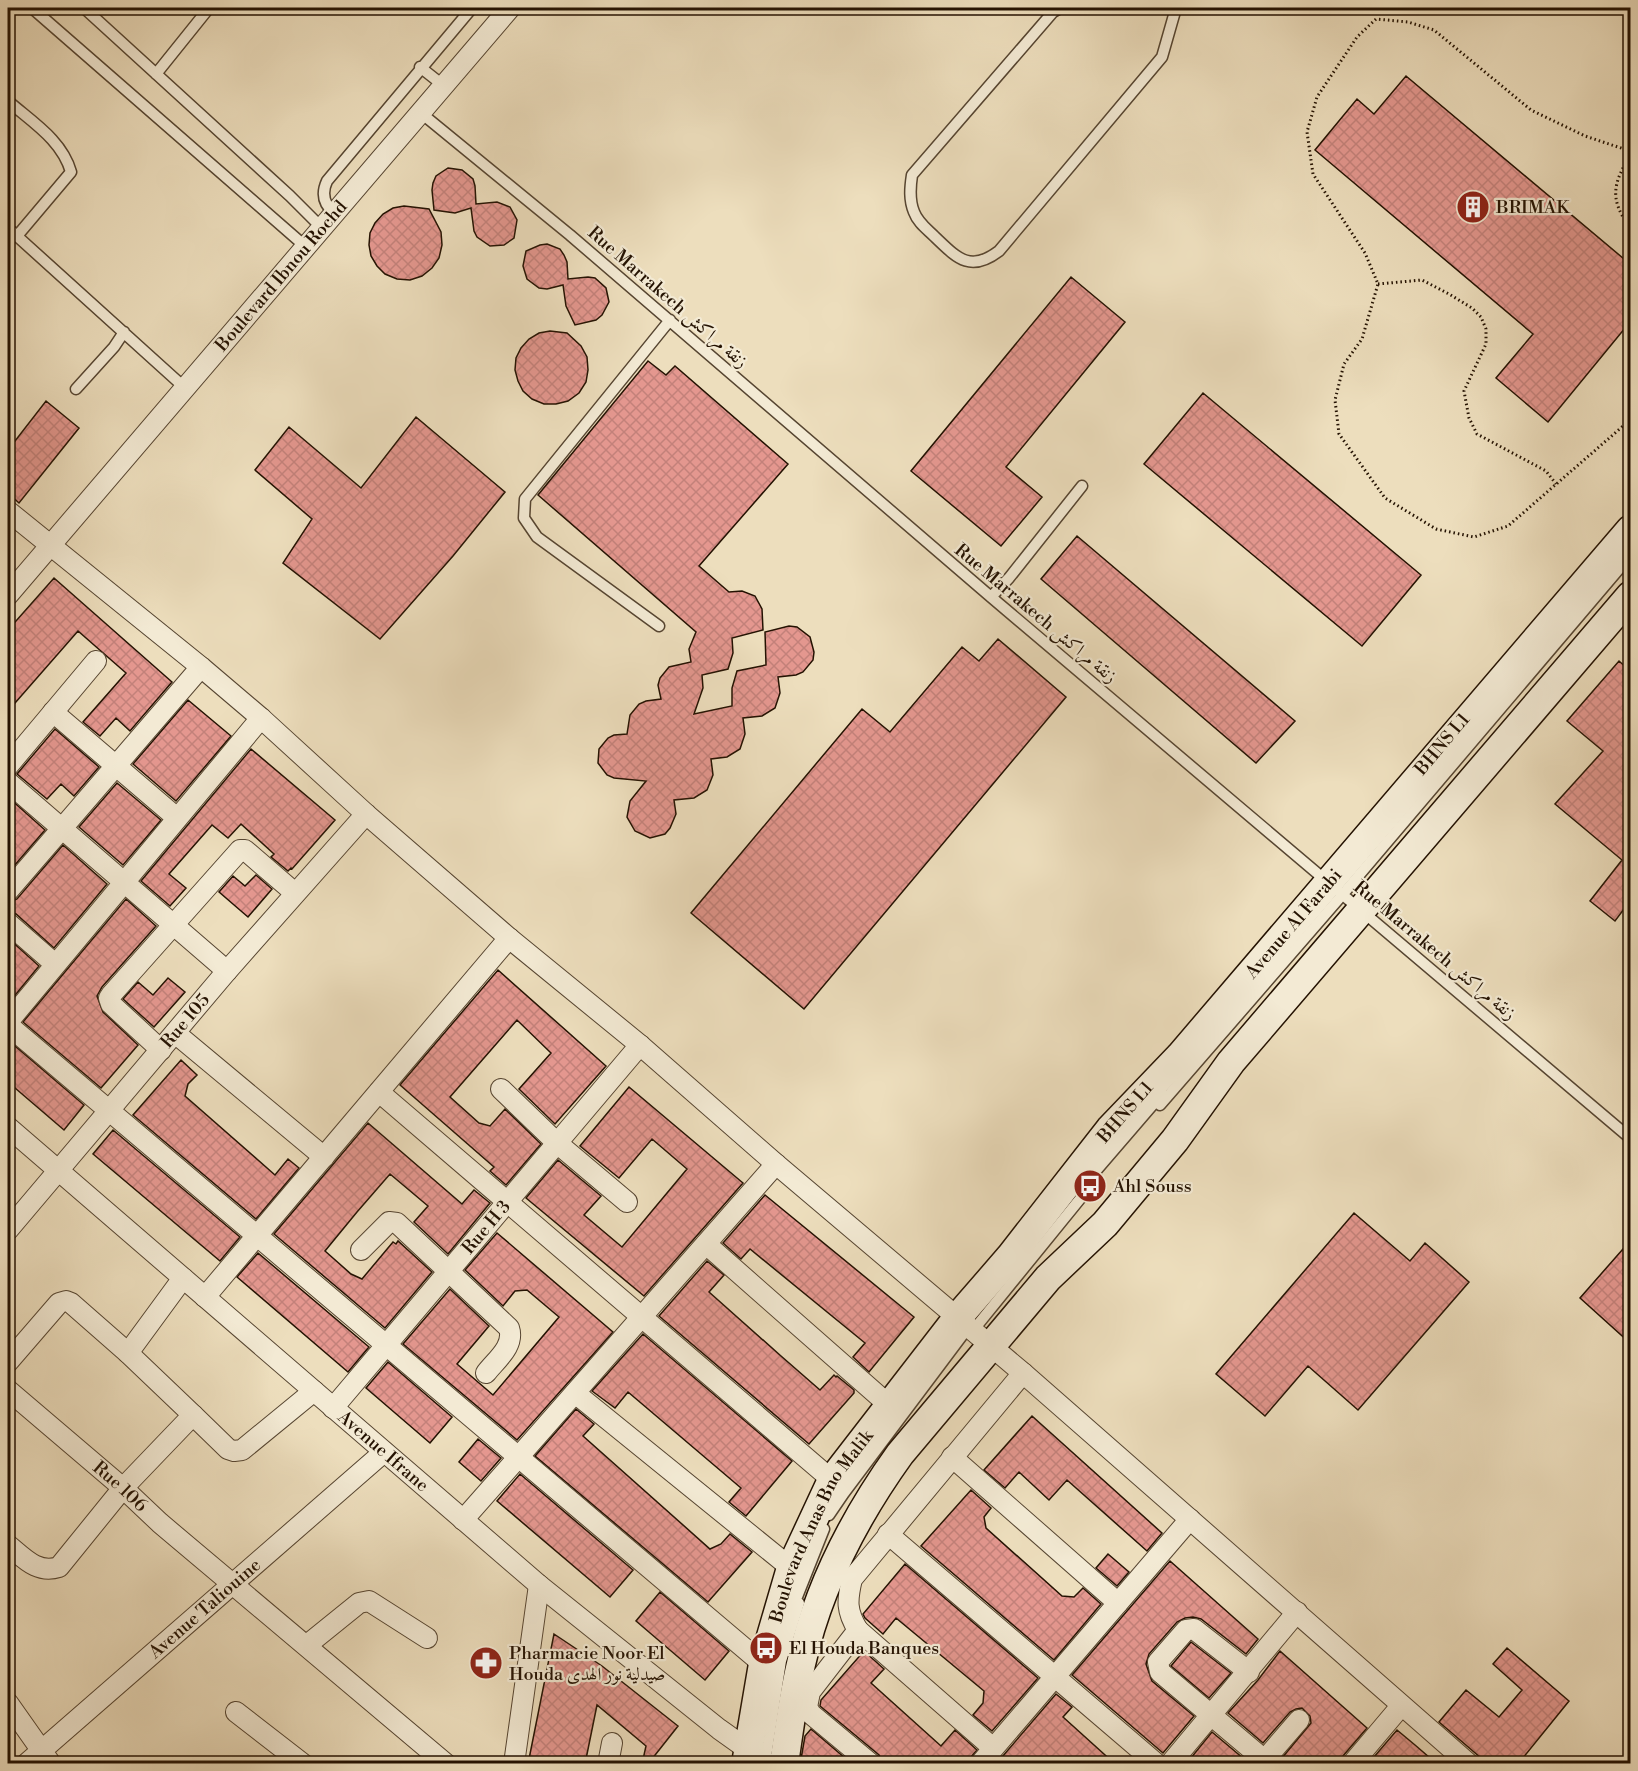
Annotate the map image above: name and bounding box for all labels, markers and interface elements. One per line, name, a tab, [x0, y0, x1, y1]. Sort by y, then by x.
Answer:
building icon: BRIMAK	[1455, 189, 1491, 225]
street label: Boulevard Ibnou Rochd	[210, 195, 353, 357]
place label: BRIMAK	[1495, 196, 1571, 219]
street label: Rue Marrakech زنقة مراكش	[582, 221, 753, 374]
street label: Rue Marrakech زنقة مراكش	[949, 539, 1122, 689]
street label: BHNS L1	[1409, 708, 1475, 781]
street label: Avenue Al Farabi	[1240, 864, 1347, 984]
street label: Rue Marrakech زنقة مراكش	[1348, 876, 1521, 1026]
street label: Rue 105	[156, 989, 215, 1053]
street label: BHNS L1	[1092, 1077, 1159, 1149]
bus stop icon: Ahl Souss	[1072, 1168, 1108, 1204]
place label: Ahl Souss	[1112, 1175, 1192, 1198]
street label: Rue H 3	[457, 1196, 516, 1259]
street label: Avenue Ifrane	[332, 1405, 434, 1497]
street label: Boulevard Anas Bno Malik	[764, 1424, 879, 1626]
street label: Rue 106	[88, 1456, 152, 1517]
street label: Avenue Taliouine	[143, 1554, 266, 1664]
bus stop icon: El Houda Banques	[748, 1630, 784, 1666]
place label: El Houda Banques	[789, 1637, 939, 1660]
place label: Pharmacie Noor El Houda صيدلية نور الهدى	[509, 1642, 665, 1686]
pharmacy icon: Pharmacie Noor El Houda صيدلية نور الهدى	[468, 1645, 504, 1681]

